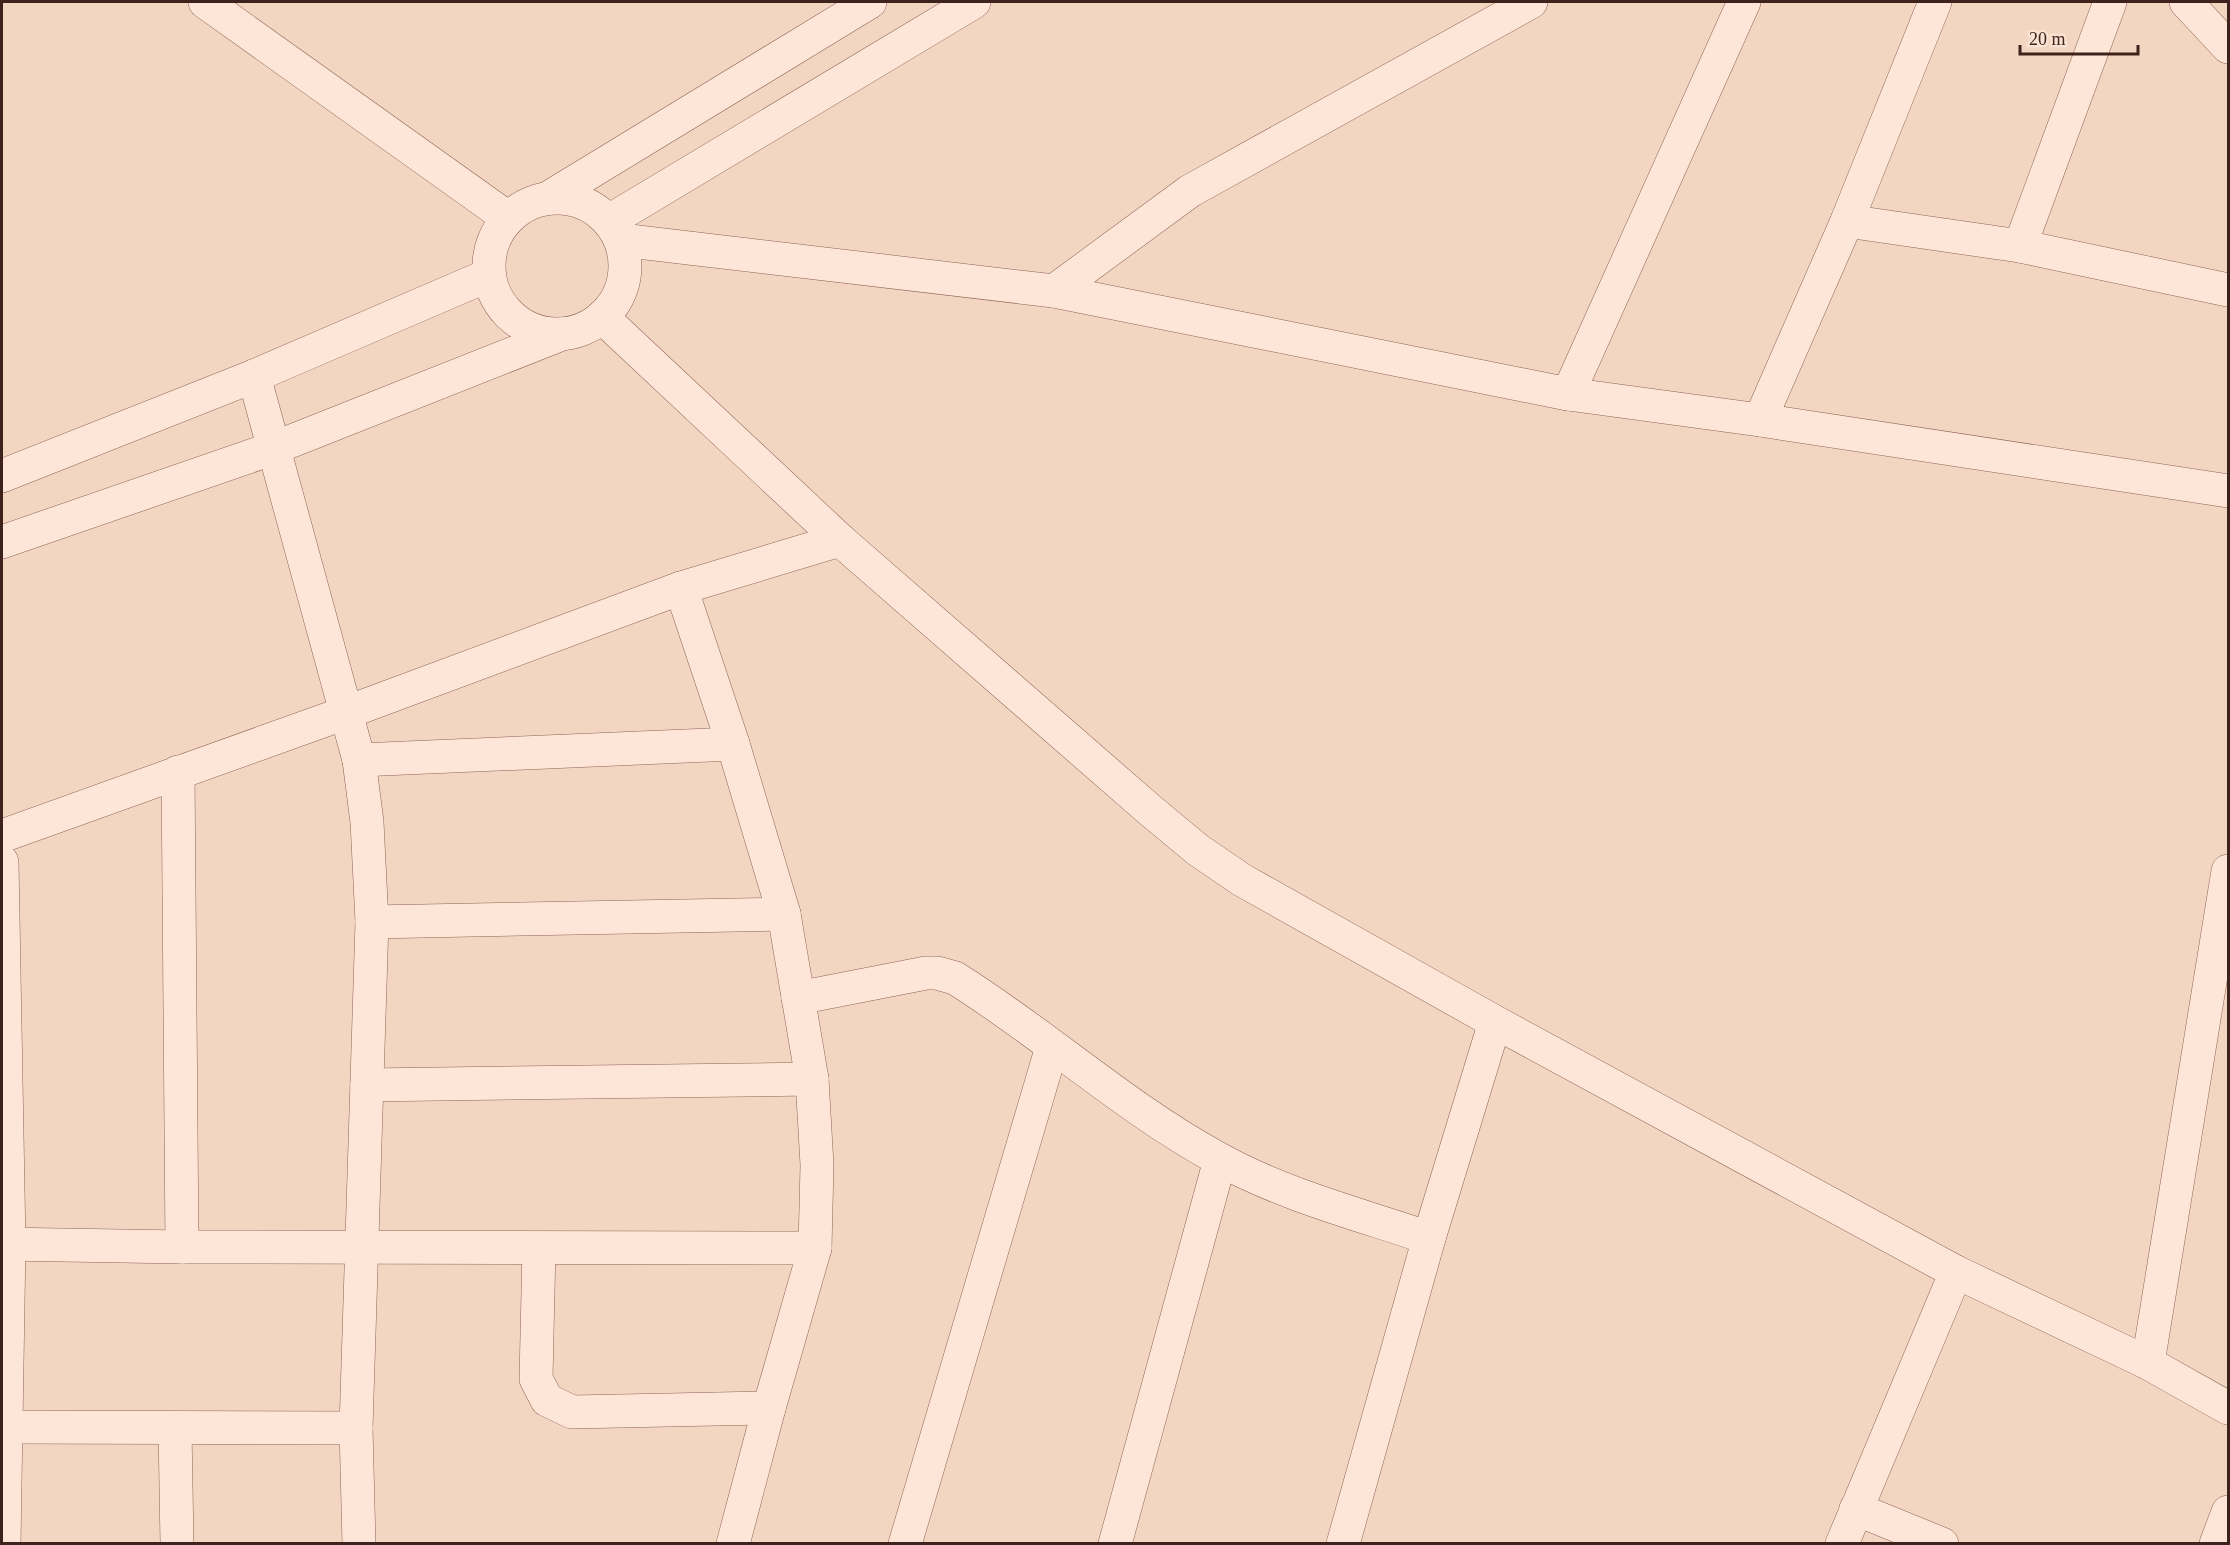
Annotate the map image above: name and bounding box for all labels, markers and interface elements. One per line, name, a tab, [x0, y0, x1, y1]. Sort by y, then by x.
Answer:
scale bar	[2020, 18, 2138, 56]
text: 20 m	[2029, 29, 2066, 49]

